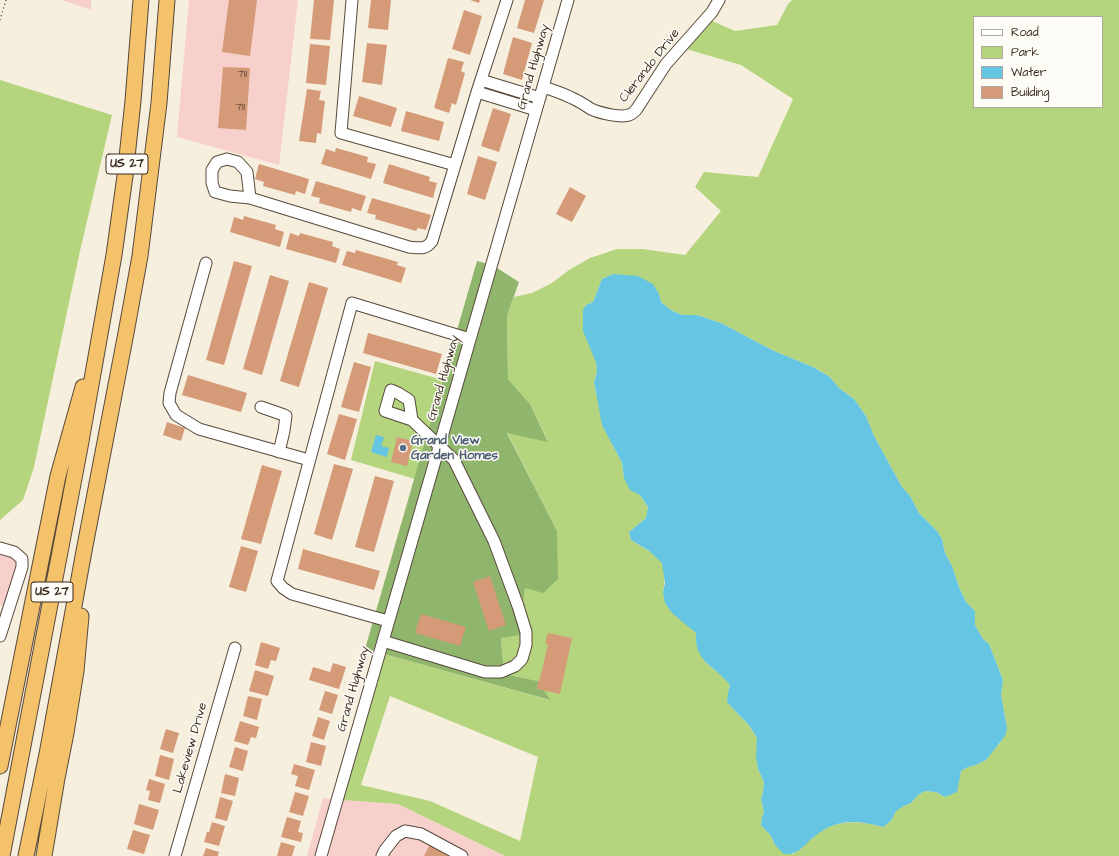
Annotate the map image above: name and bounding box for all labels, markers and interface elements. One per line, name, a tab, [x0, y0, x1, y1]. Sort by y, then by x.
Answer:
legend	[973, 16, 1103, 108]
street label: Grand Highway	[514, 22, 554, 112]
text: Road	[1011, 24, 1039, 41]
street label: Clerando Drive	[616, 26, 684, 106]
text: Park	[1011, 44, 1039, 61]
text: Water	[1011, 64, 1046, 81]
house number: 711	[237, 68, 247, 82]
text: Building	[1011, 84, 1049, 101]
house number: 711	[235, 101, 245, 115]
road number: US 27	[106, 154, 148, 174]
street label: Grand Highway	[424, 333, 464, 423]
place label: Grand View Garden Homes	[411, 433, 498, 464]
marker: Grand View Garden Homes	[398, 443, 408, 453]
road number: US 27	[31, 582, 73, 602]
street label: Grand Highway	[334, 644, 374, 734]
street label: Lakeview Drive	[171, 701, 211, 795]

